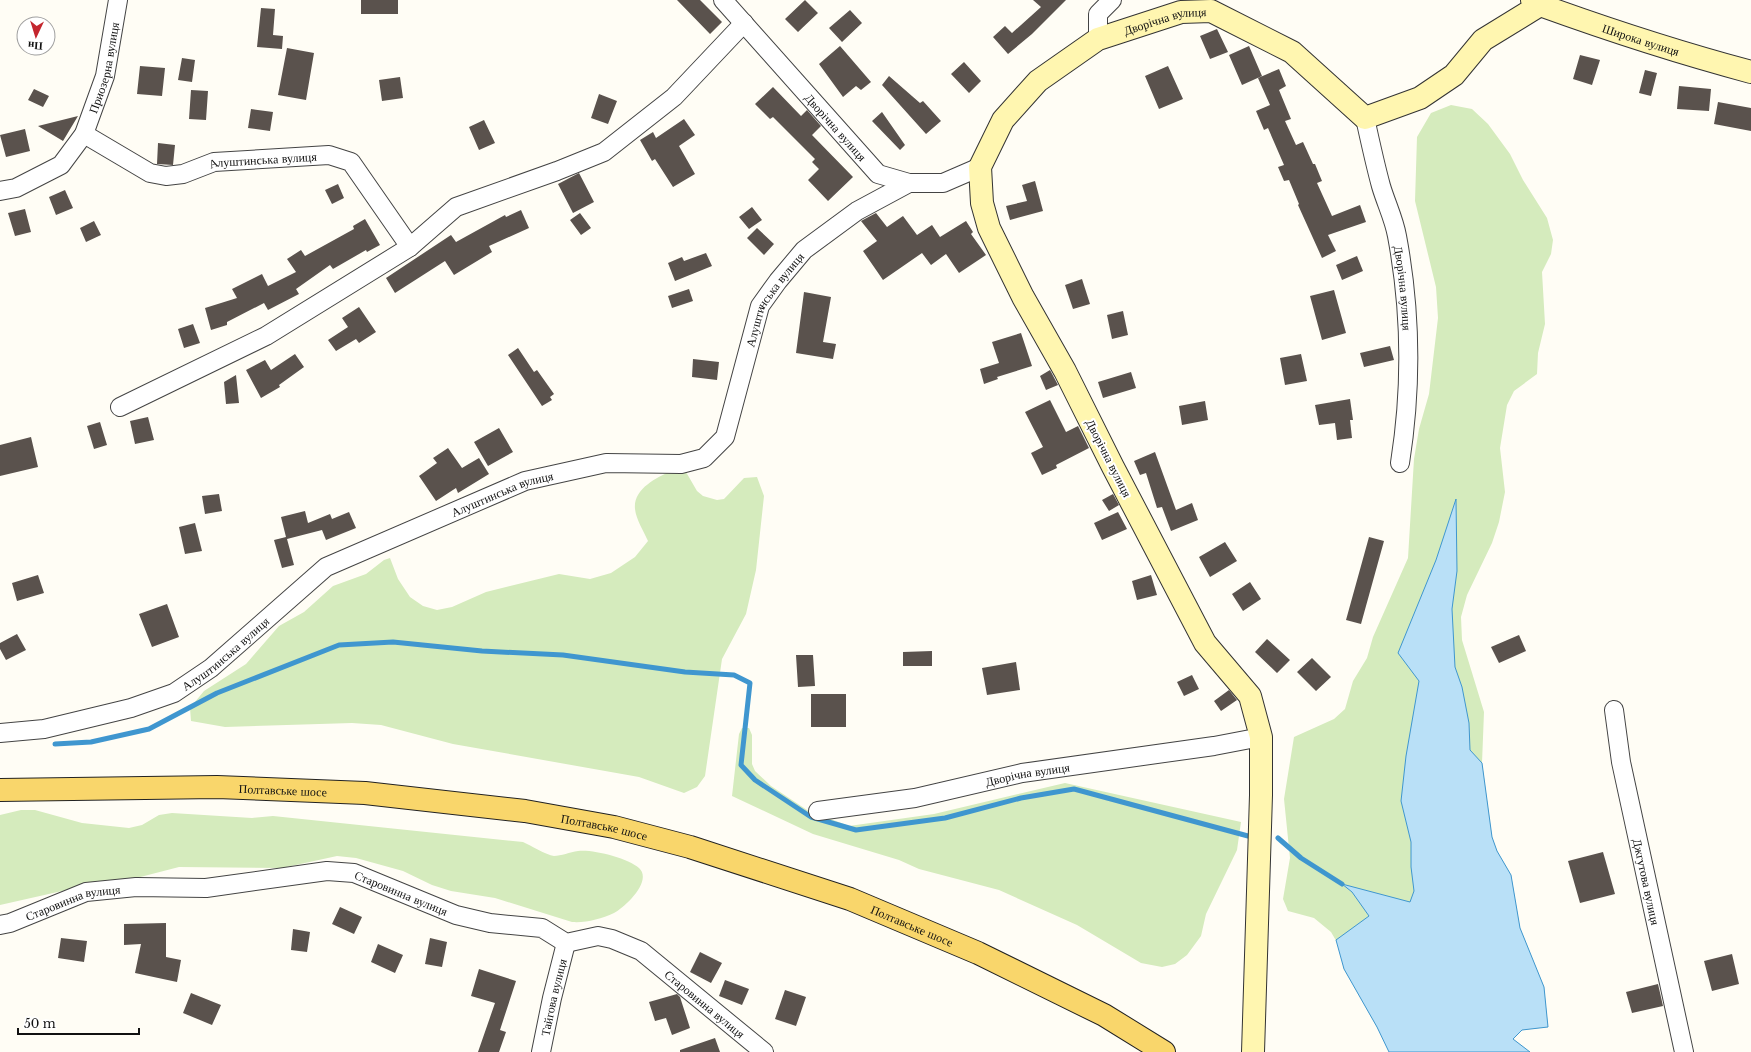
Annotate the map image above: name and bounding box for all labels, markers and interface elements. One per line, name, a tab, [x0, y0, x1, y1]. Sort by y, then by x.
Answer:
street label: Дворічна вулиця	[1122, 4, 1207, 38]
north arrow	[16, 16, 56, 56]
street label: Приозерна вулиця	[85, 20, 122, 115]
street label: Широка вулиця	[1600, 20, 1682, 59]
text: Пн	[27, 38, 43, 53]
street label: Дворічна вулиця	[802, 90, 870, 164]
street label: Алуштинська вулиця	[206, 148, 318, 171]
street label: Дворічна вулиця	[1391, 244, 1415, 331]
street label: Алуштинська вулиця	[742, 249, 807, 348]
street label: Дворічна вулиця	[1083, 417, 1135, 500]
street label: Алуштинська вулиця	[449, 467, 555, 520]
street label: Алуштинська вулиця	[179, 613, 272, 693]
street label: Дворічна вулиця	[984, 759, 1071, 789]
street label: Полтавське шосе	[238, 780, 327, 799]
street label: Полтавське шосе	[560, 810, 649, 843]
street label: Джгутова вулиця	[1630, 837, 1664, 927]
street label: Старовинна вулиця	[353, 867, 451, 919]
street label: Старовинна вулиця	[23, 881, 121, 923]
street label: Полтавське шосе	[869, 901, 956, 949]
street label: Тайгова вулиця	[537, 957, 569, 1037]
street label: Старовинна вулиця	[662, 966, 749, 1041]
scale bar	[18, 1010, 139, 1036]
text: 50 m	[24, 1016, 56, 1031]

